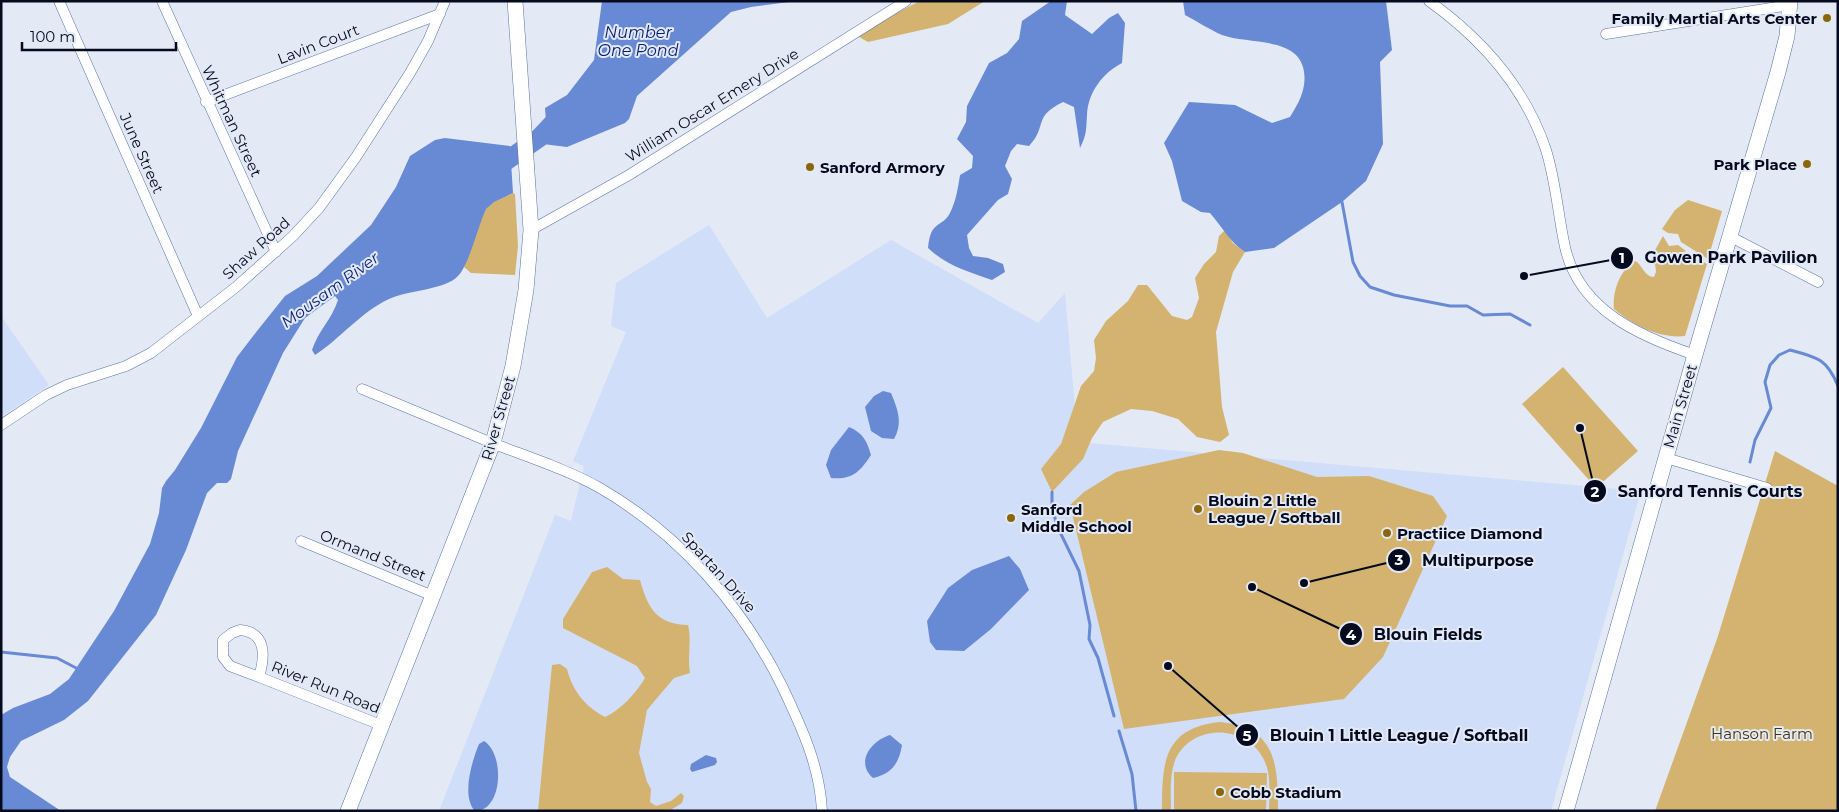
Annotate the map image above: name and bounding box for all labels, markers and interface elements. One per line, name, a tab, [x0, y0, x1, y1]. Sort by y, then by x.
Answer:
place label: Family Martial Arts Center	[1612, 9, 1818, 28]
marker: Family Martial Arts Center	[1821, 12, 1833, 24]
scale bar	[22, 20, 176, 52]
street label: Lavin Court	[275, 20, 361, 68]
water label: Number One Pond	[597, 23, 679, 60]
text: 100 m	[30, 27, 75, 46]
street label: William Oscar Emery Drive	[622, 44, 802, 166]
street label: Whitman Street	[198, 62, 266, 180]
street label: June Street	[115, 109, 168, 196]
place label: Park Place	[1713, 155, 1797, 174]
place label: Sanford Armory	[820, 158, 946, 177]
marker: Park Place	[1801, 158, 1813, 170]
marker: Sanford Armory	[804, 161, 816, 173]
street label: Shaw Road	[218, 213, 294, 283]
callout: Gowen Park Pavilion	[1609, 242, 1827, 273]
water label: Mousam River	[277, 248, 383, 332]
text: 1	[1619, 248, 1625, 267]
text: Gowen Park Pavilion	[1645, 248, 1817, 267]
street label: Main Street	[1659, 362, 1701, 450]
street label: River Street	[477, 373, 519, 463]
callout: Sanford Tennis Courts	[1582, 476, 1812, 507]
text: 2	[1591, 482, 1600, 501]
text: Sanford Tennis Courts	[1618, 482, 1803, 501]
place label: Blouin 2 Little League / Softball	[1208, 491, 1340, 527]
place label: Sanford Middle School	[1021, 500, 1132, 536]
marker: Blouin 2 Little League / Softball	[1192, 503, 1204, 515]
marker: Sanford Middle School	[1005, 512, 1017, 524]
place label: Practiice Diamond	[1397, 524, 1543, 543]
street label: Ormand Street	[317, 525, 429, 585]
marker: Practiice Diamond	[1381, 527, 1393, 539]
street label: Spartan Drive	[678, 528, 760, 616]
callout: Multipurpose	[1387, 545, 1544, 576]
text: 3	[1394, 550, 1404, 569]
text: Multipurpose	[1422, 551, 1534, 570]
callout: Blouin Fields	[1339, 619, 1492, 650]
text: 4	[1346, 625, 1357, 644]
text: Blouin Fields	[1374, 625, 1483, 644]
street label: River Run Road	[269, 656, 383, 718]
callout: Blouin 1 Little League / Softball	[1234, 720, 1538, 751]
park label: Hanson Farm	[1711, 724, 1813, 743]
text: 5	[1243, 726, 1252, 745]
text: Blouin 1 Little League / Softball	[1270, 726, 1528, 745]
place label: Cobb Stadium	[1230, 783, 1341, 802]
marker: Cobb Stadium	[1214, 786, 1226, 798]

